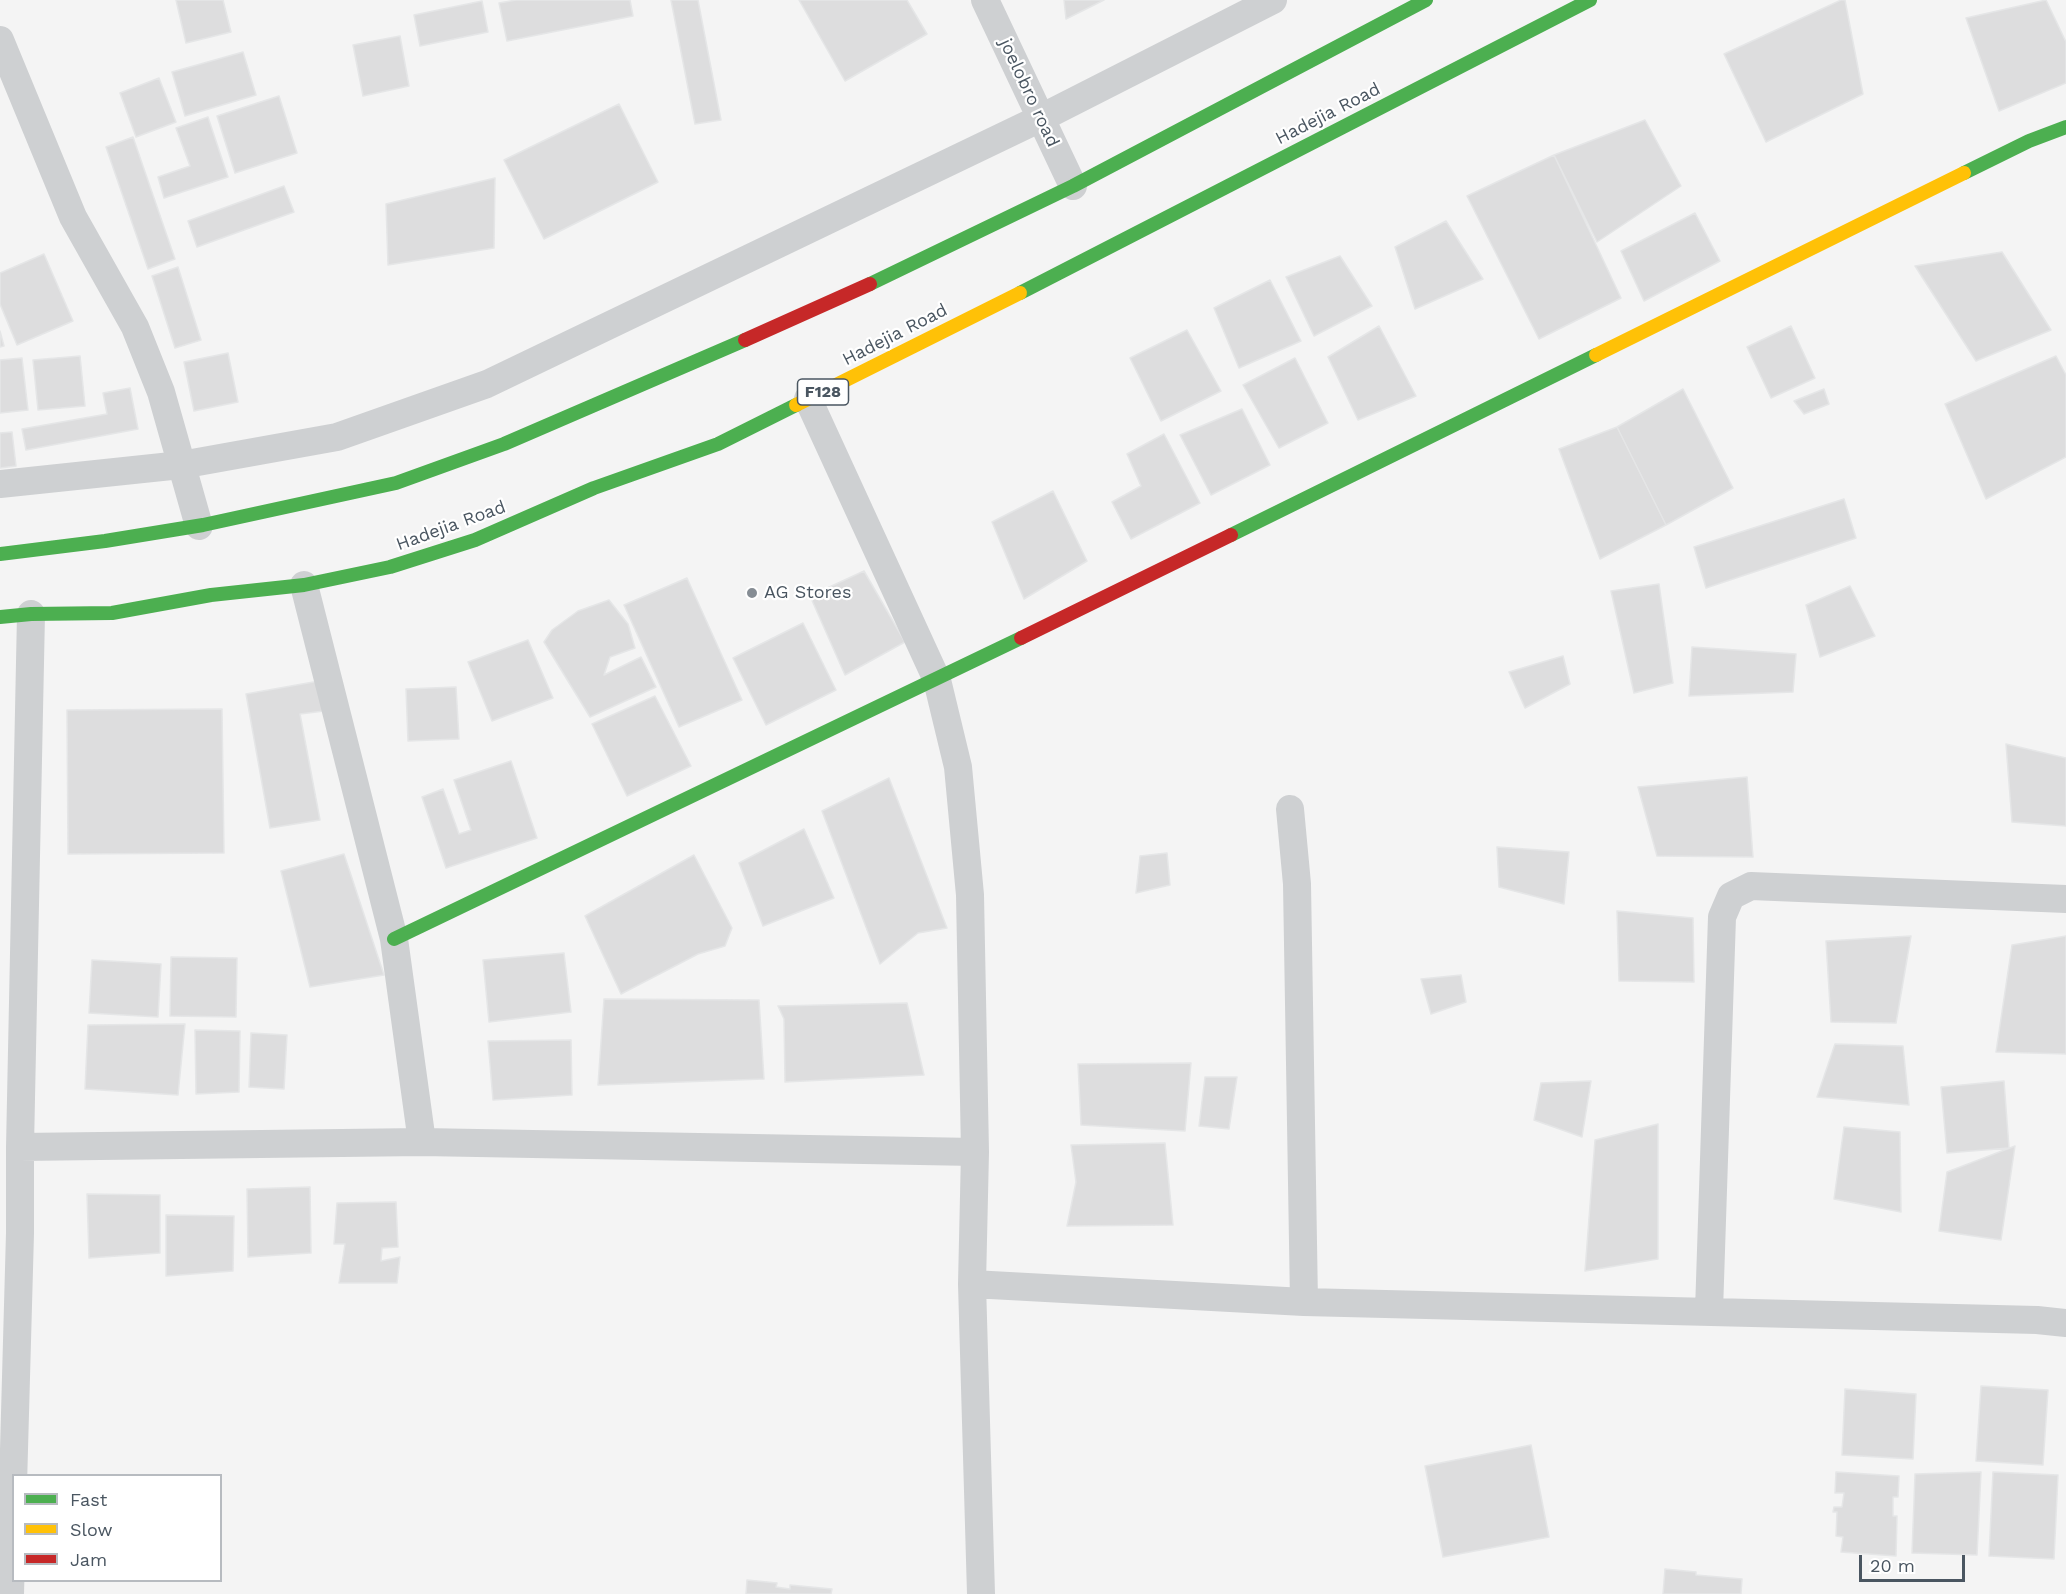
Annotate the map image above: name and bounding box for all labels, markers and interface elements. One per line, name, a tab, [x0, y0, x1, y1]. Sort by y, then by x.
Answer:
street label: joelobro road	[995, 35, 1063, 151]
street label: Hadejia Road	[1272, 78, 1384, 150]
street label: Hadejia Road	[839, 299, 951, 371]
road number: F128	[798, 379, 848, 405]
street label: Hadejia Road	[393, 496, 509, 556]
place label: AG Stores	[764, 582, 851, 604]
marker: AG Stores	[745, 586, 759, 600]
legend	[12, 1474, 222, 1582]
text: Fast	[70, 1489, 107, 1510]
text: Slow	[70, 1519, 113, 1540]
scale bar	[1862, 1543, 1968, 1581]
text: Jam	[70, 1549, 107, 1570]
text: 20 m	[1870, 1555, 1915, 1576]

